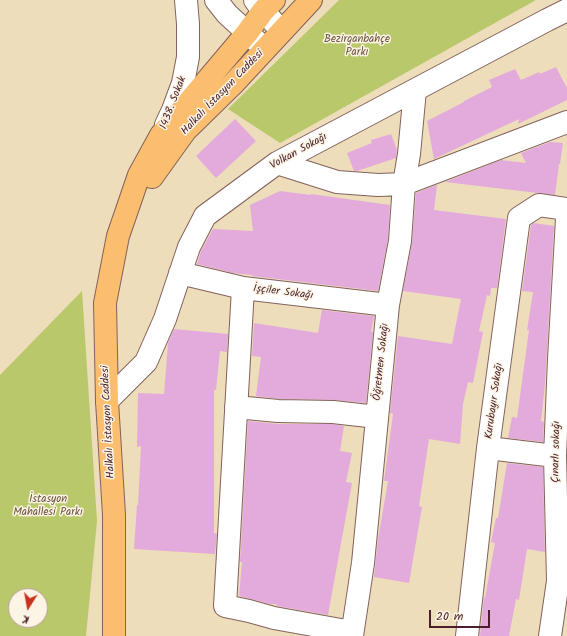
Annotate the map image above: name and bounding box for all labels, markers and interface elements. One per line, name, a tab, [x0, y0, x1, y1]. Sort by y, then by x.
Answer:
park label: Bezirganbahçe Parkı	[324, 33, 390, 59]
street label: Halkalı İstasyon Caddesi	[179, 48, 267, 138]
street label: 1438. Sokak	[158, 75, 190, 131]
street label: Volkan Sokağı	[268, 131, 330, 173]
street label: İşçiler Sokağı	[252, 283, 314, 303]
street label: Öğretmen Sokağı	[371, 323, 393, 401]
street label: Kurubayır Sokağı	[483, 362, 507, 440]
street label: Halkalı İstasyon Caddesi	[99, 365, 119, 479]
street label: Çınarlı sokağı	[550, 421, 564, 483]
park label: İstasyon Mahallesi Parkı	[13, 493, 83, 519]
north arrow	[8, 588, 48, 628]
scale bar	[431, 602, 492, 628]
text: 20 m	[436, 607, 463, 626]
text: K	[21, 609, 31, 628]

